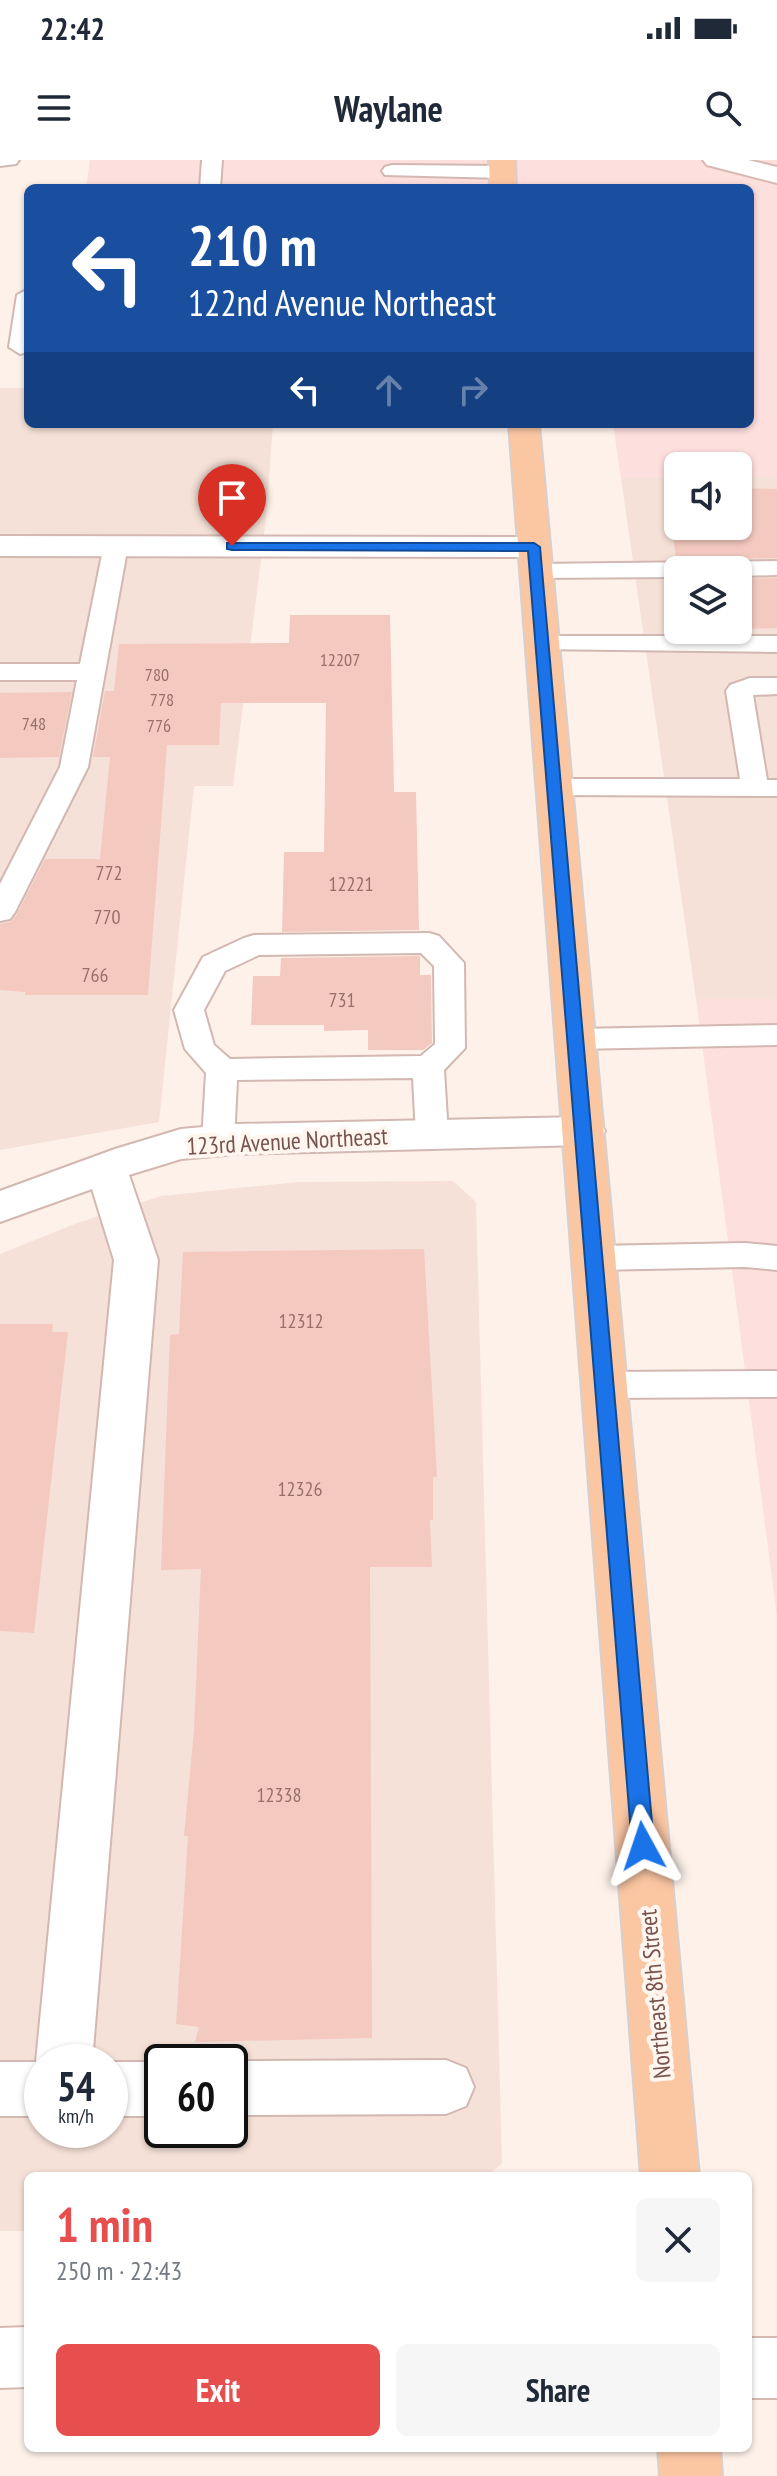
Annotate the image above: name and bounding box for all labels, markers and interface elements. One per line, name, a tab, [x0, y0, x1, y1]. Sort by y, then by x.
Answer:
text: 22:42	[40, 9, 105, 48]
text: Waylane	[334, 85, 443, 132]
icon: menu	[32, 86, 76, 130]
icon: search	[701, 86, 745, 130]
text: 210 m	[188, 209, 317, 281]
icon: left	[56, 216, 160, 320]
text: 122nd Avenue Northeast	[188, 279, 496, 326]
icon: left	[283, 368, 327, 412]
icon: ahead	[367, 368, 411, 412]
icon: right	[451, 368, 495, 412]
map controls	[664, 452, 752, 644]
button: sound	[664, 452, 752, 540]
pin	[198, 464, 266, 546]
icon: arrive	[210, 476, 254, 520]
button: layers	[664, 556, 752, 644]
house number: 12207	[320, 648, 360, 671]
house number: 780	[145, 663, 169, 686]
house number: 778	[150, 688, 174, 711]
house number: 748	[22, 712, 46, 735]
house number: 776	[147, 714, 171, 737]
house number: 772	[96, 860, 123, 886]
house number: 12221	[329, 871, 374, 897]
house number: 770	[94, 904, 121, 930]
house number: 766	[82, 962, 109, 988]
house number: 731	[329, 987, 356, 1013]
street label: 123rd Avenue Northeast	[186, 1120, 389, 1162]
house number: 12312	[279, 1308, 324, 1334]
house number: 12326	[278, 1476, 323, 1502]
house number: 12338	[257, 1782, 302, 1808]
position arrow	[601, 1804, 685, 1888]
street label: Northeast 8th Street	[632, 1908, 678, 2080]
speed limit sign: 60	[144, 2044, 248, 2148]
text: 54	[57, 2060, 95, 2112]
text: km/h	[58, 2103, 94, 2129]
text: 1 min	[56, 2193, 153, 2255]
button: close	[636, 2198, 720, 2282]
text: 250 m · 22:43	[56, 2254, 182, 2287]
button: Exit	[56, 2344, 380, 2436]
button: Share	[396, 2344, 720, 2436]

